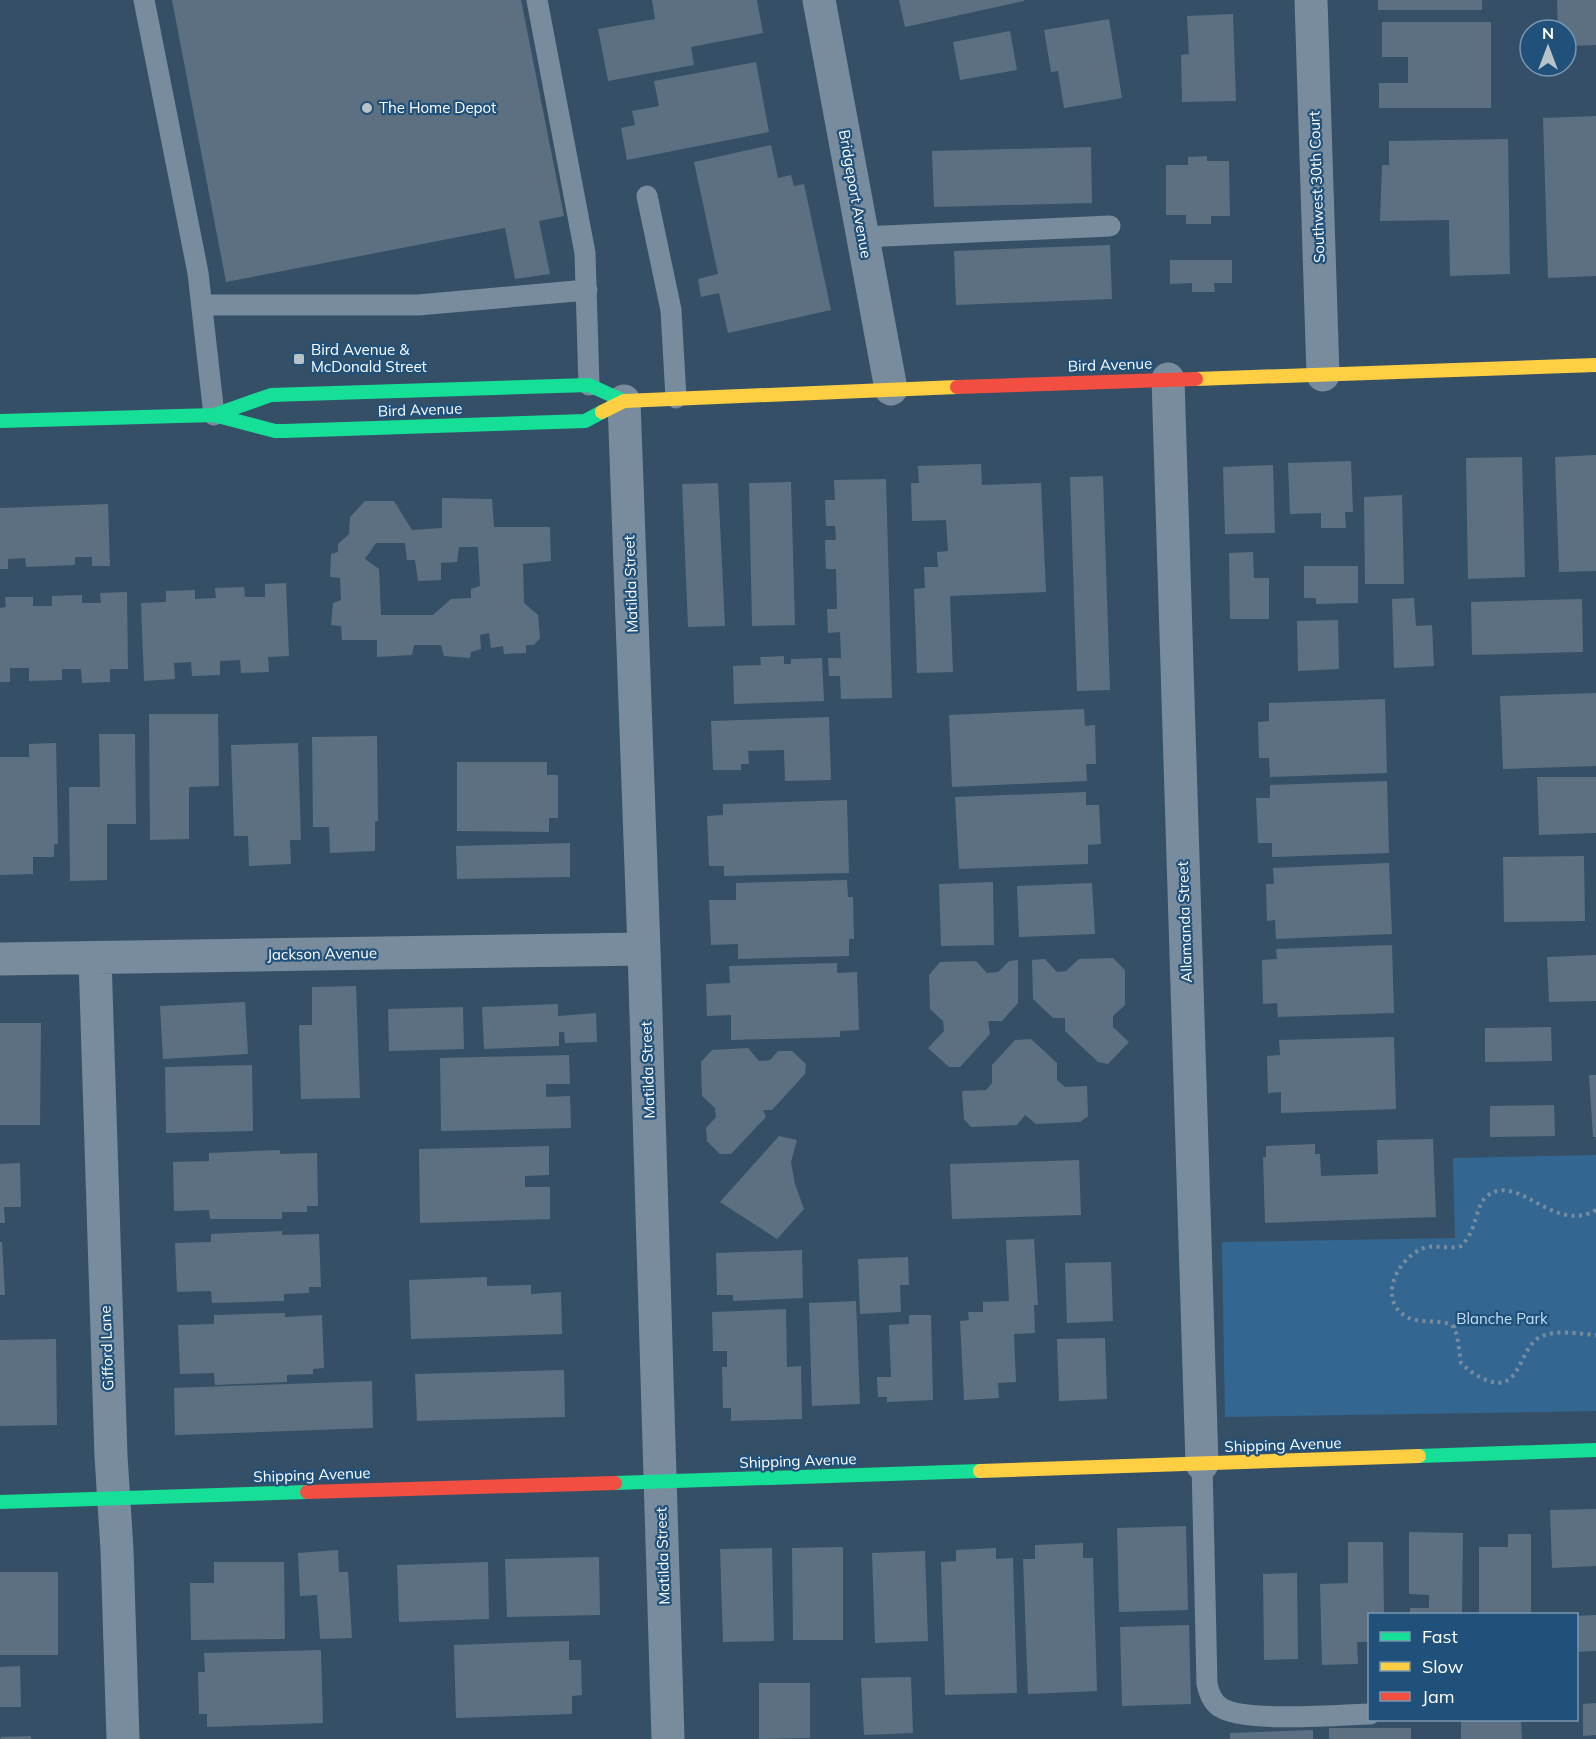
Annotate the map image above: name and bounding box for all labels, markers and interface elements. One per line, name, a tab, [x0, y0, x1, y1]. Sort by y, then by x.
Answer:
north arrow	[1518, 18, 1578, 78]
text: N	[1542, 23, 1554, 43]
place label: The Home Depot	[379, 98, 496, 117]
marker: The Home Depot	[360, 101, 374, 115]
street label: Southwest 30th Court	[1304, 111, 1329, 263]
street label: Bridgeport Avenue	[835, 128, 876, 260]
place label: Bird Avenue & McDonald Street	[311, 340, 427, 376]
marker: Bird Avenue & McDonald Street	[292, 352, 306, 366]
street label: Bird Avenue	[1068, 354, 1152, 375]
street label: Bird Avenue	[378, 399, 462, 420]
street label: Matilda Street	[619, 535, 642, 633]
street label: Allamanda Street	[1173, 861, 1196, 983]
street label: Jackson Avenue	[267, 943, 377, 964]
street label: Matilda Street	[636, 1021, 659, 1119]
street label: Gifford Lane	[96, 1305, 117, 1391]
park label: Blanche Park	[1456, 1309, 1548, 1328]
street label: Shipping Avenue	[1224, 1433, 1342, 1456]
street label: Shipping Avenue	[739, 1449, 857, 1472]
street label: Shipping Avenue	[253, 1463, 371, 1486]
street label: Matilda Street	[651, 1507, 674, 1605]
legend	[1368, 1613, 1578, 1721]
text: Fast	[1422, 1625, 1458, 1648]
text: Slow	[1422, 1655, 1464, 1678]
text: Jam	[1422, 1685, 1455, 1708]

